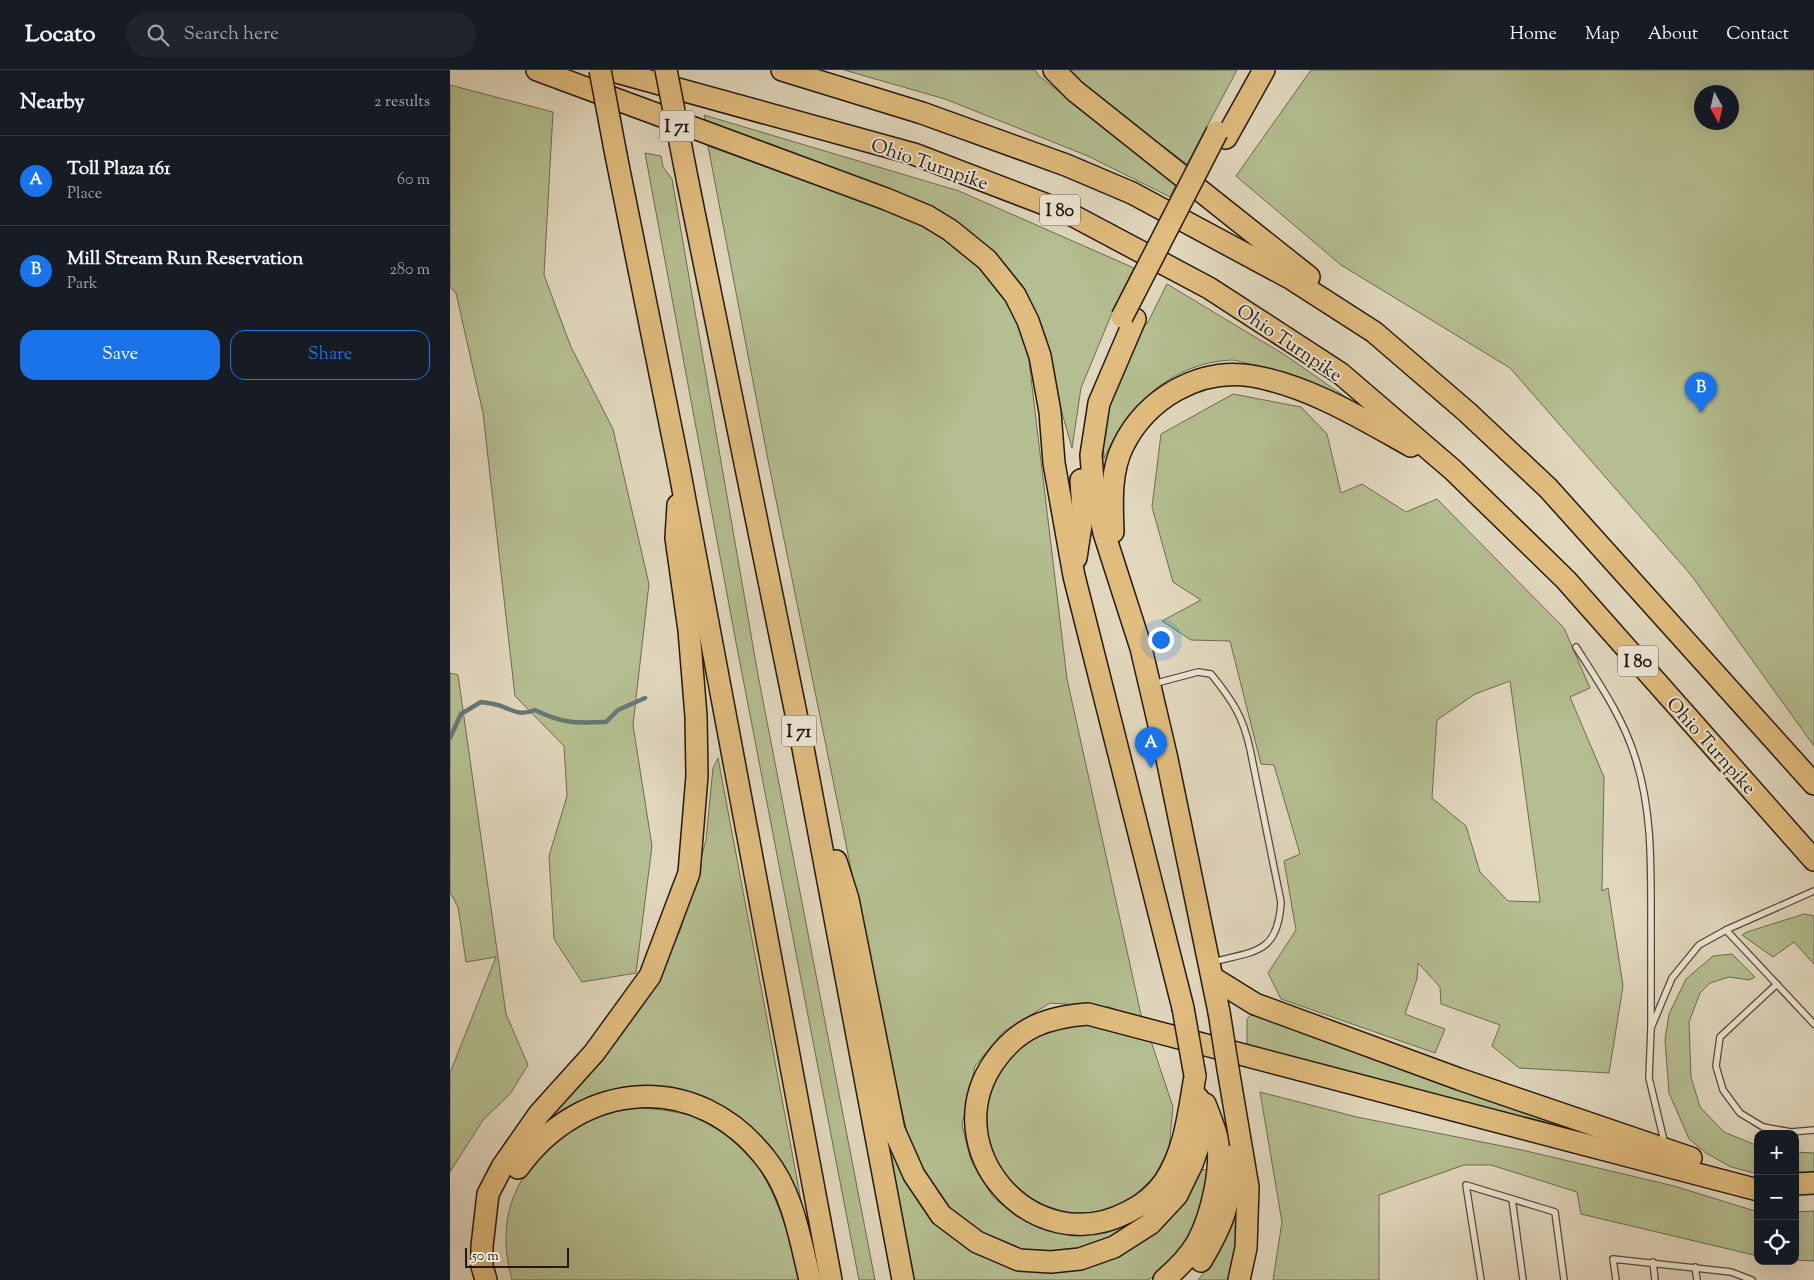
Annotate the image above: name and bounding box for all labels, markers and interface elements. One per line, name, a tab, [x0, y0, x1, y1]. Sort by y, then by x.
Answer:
search box	[126, 12, 476, 57]
text: Locato	[25, 18, 96, 52]
icon: search	[144, 21, 172, 49]
text: Search here	[184, 21, 279, 48]
text: Home	[1510, 22, 1557, 48]
text: Map	[1585, 22, 1620, 48]
text: About	[1648, 22, 1698, 48]
text: Contact	[1726, 22, 1789, 48]
north arrow	[1694, 85, 1739, 130]
text: Nearby	[20, 88, 85, 118]
text: 2 results	[374, 91, 430, 114]
road number: I 71	[660, 110, 694, 142]
street label: Ohio Turnpike	[867, 133, 992, 198]
text: Toll Plaza 161	[67, 156, 171, 183]
text: A	[30, 169, 43, 192]
text: 60 m	[397, 169, 430, 192]
text: Place	[67, 183, 102, 206]
road number: I 80	[1040, 194, 1080, 226]
text: Mill Stream Run Reservation	[67, 246, 303, 273]
text: B	[31, 259, 41, 282]
text: 280 m	[389, 259, 430, 282]
text: Park	[67, 273, 98, 296]
street label: Ohio Turnpike	[1230, 299, 1347, 390]
button: Save	[20, 330, 220, 380]
button: Share	[230, 330, 430, 380]
pin: B	[1685, 372, 1717, 413]
your location	[1148, 627, 1174, 653]
road number: I 80	[1618, 646, 1658, 676]
street label: Ohio Turnpike	[1659, 692, 1761, 801]
road number: I 71	[782, 716, 816, 746]
pin: A	[1135, 727, 1167, 768]
map controls	[1754, 1130, 1799, 1265]
button: +	[1754, 1130, 1799, 1175]
button: −	[1754, 1175, 1799, 1220]
button: locate	[1754, 1220, 1799, 1265]
scale bar	[465, 1245, 569, 1268]
text: 50 m	[472, 1247, 499, 1267]

